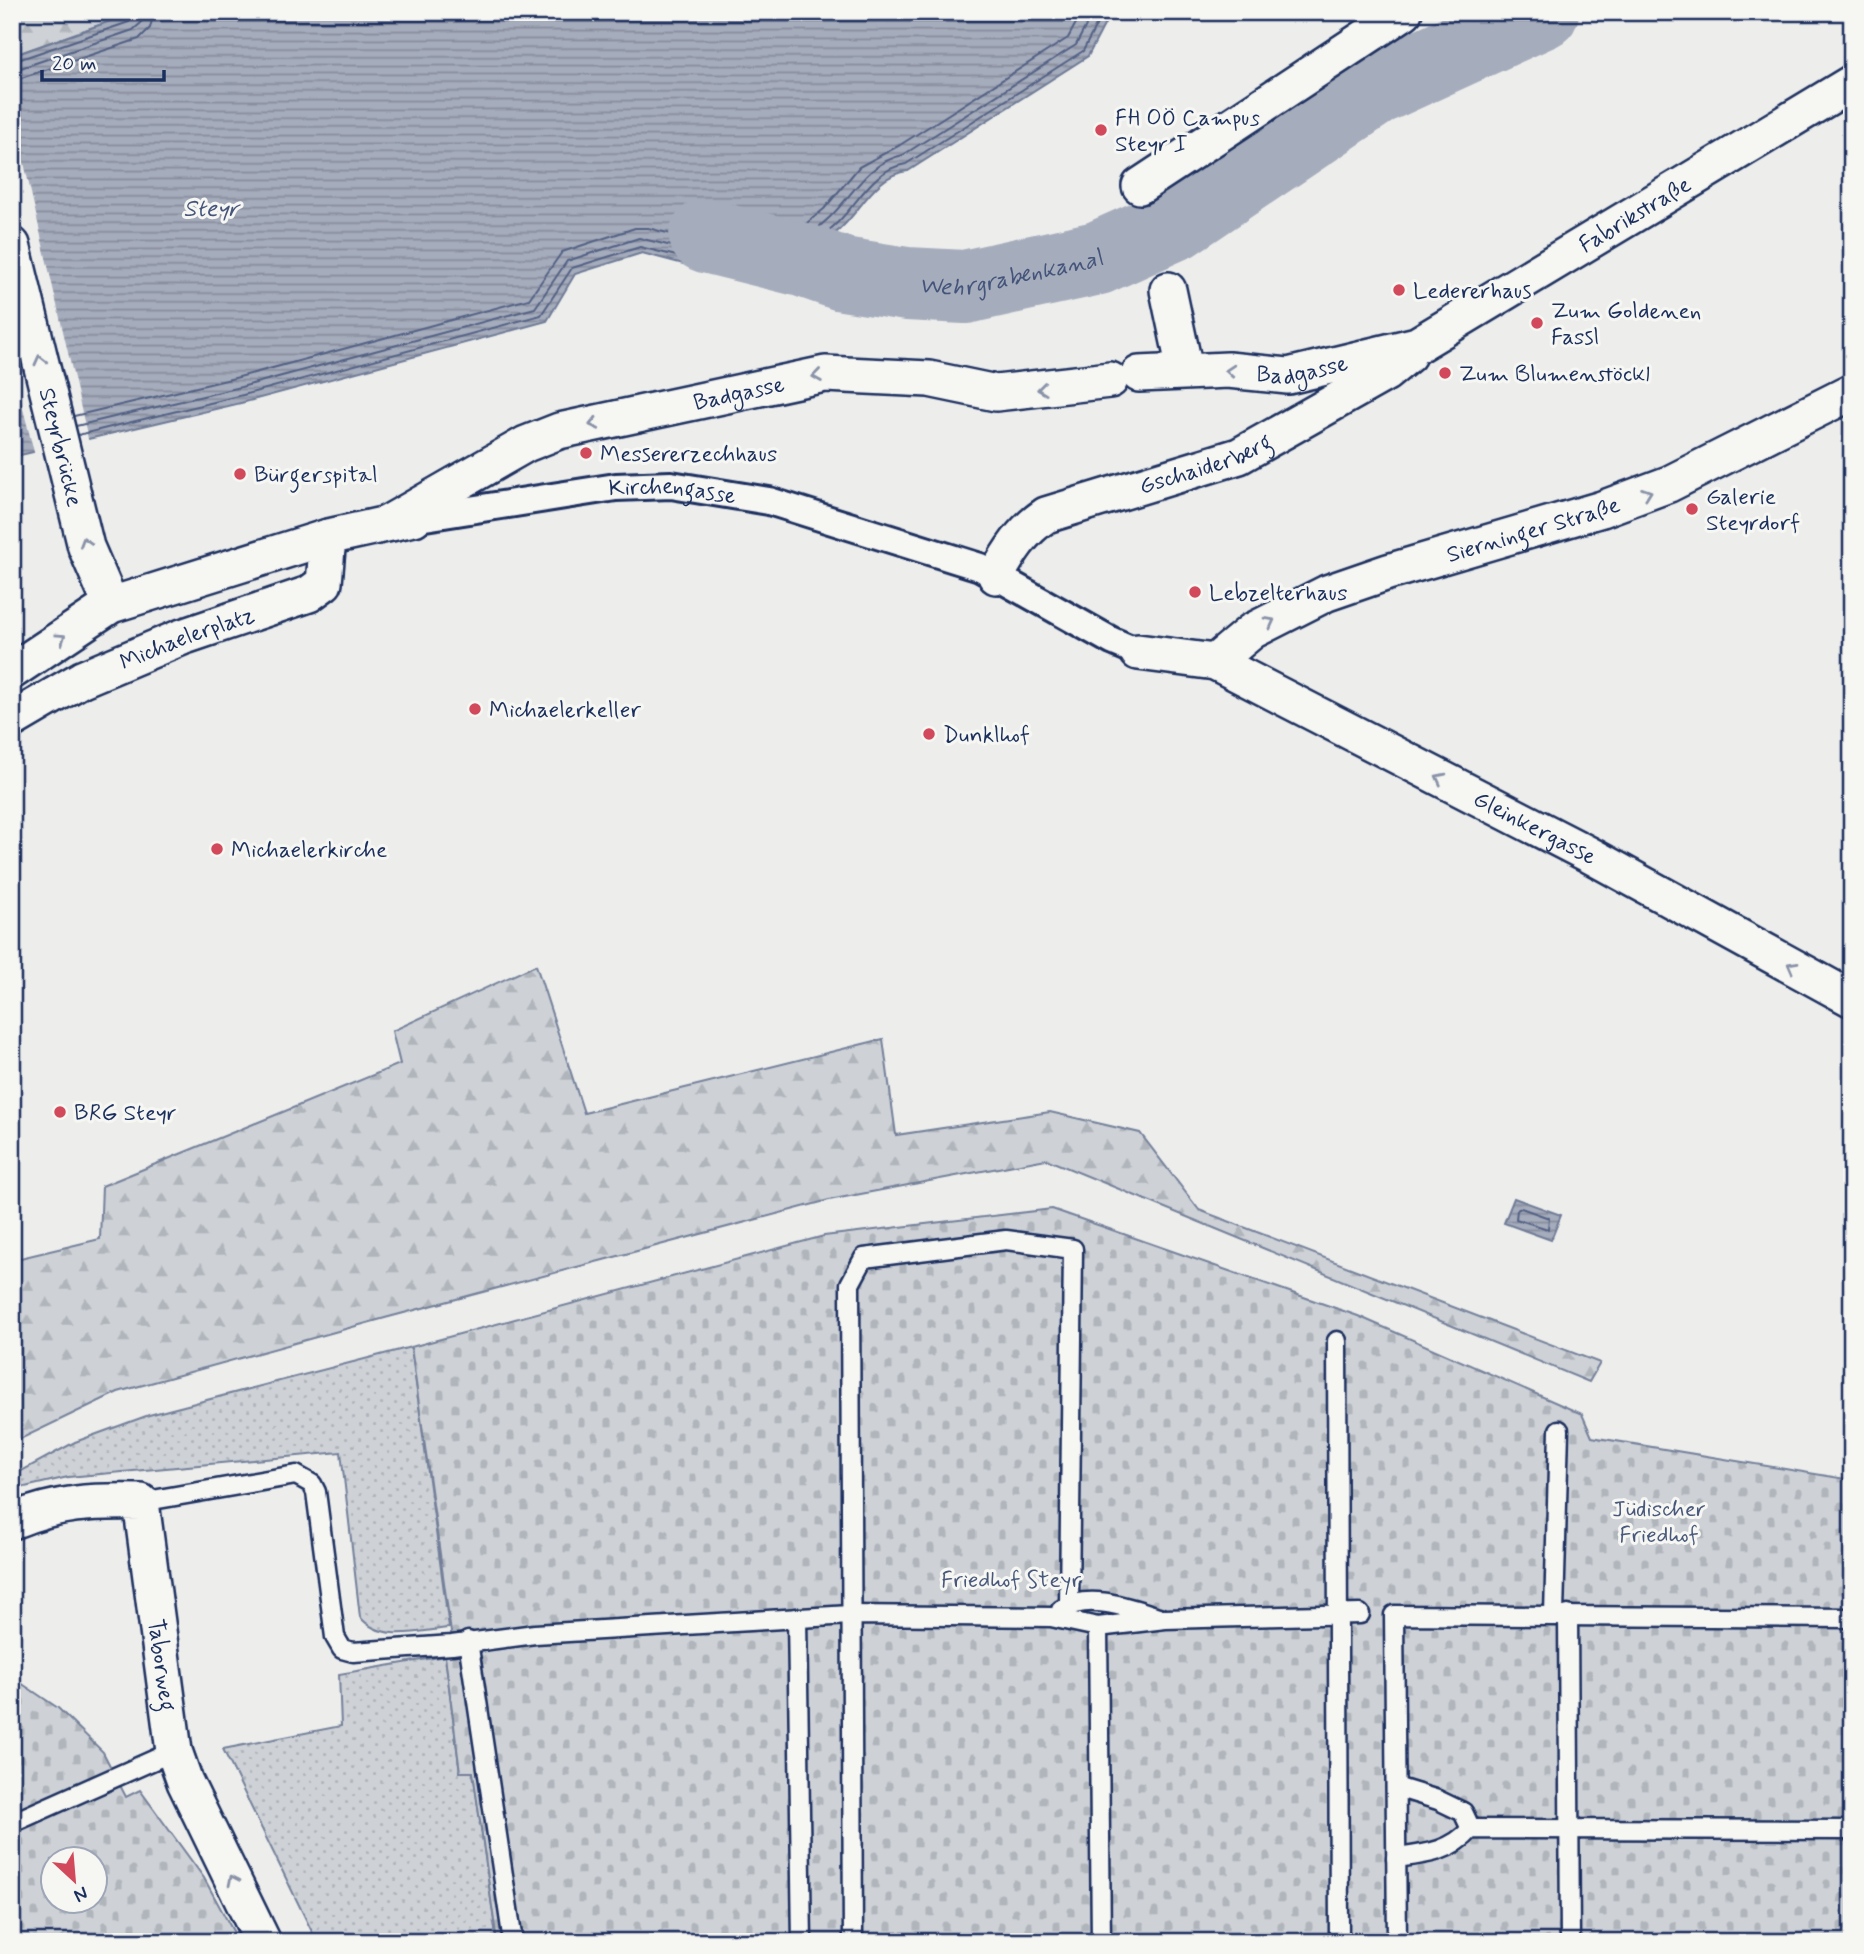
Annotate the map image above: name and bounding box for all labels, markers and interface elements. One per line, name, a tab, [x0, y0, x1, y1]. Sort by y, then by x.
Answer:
scale bar	[42, 38, 164, 82]
text: 20 m	[52, 50, 97, 78]
place label: FH OÖ Campus Steyr I	[1115, 104, 1260, 160]
marker: FH OÖ Campus Steyr I	[1093, 122, 1109, 138]
street label: Fabrikstraße	[1574, 170, 1697, 261]
water label: Steyr	[183, 194, 242, 225]
water label: Wehrgrabenkanal	[918, 243, 1110, 304]
place label: Ledererhaus	[1413, 277, 1532, 307]
marker: Ledererhaus	[1391, 282, 1407, 298]
place label: Zum Goldenen Fassl	[1551, 297, 1701, 353]
marker: Zum Goldenen Fassl	[1529, 315, 1545, 331]
street label: Badgasse	[1255, 349, 1351, 394]
one-way arrow	[34, 354, 48, 366]
place label: Zum Blumenstöckl	[1459, 360, 1650, 390]
one-way arrow	[1225, 364, 1236, 379]
marker: Zum Blumenstöckl	[1437, 365, 1453, 381]
one-way arrow	[811, 368, 823, 383]
street label: Badgasse	[691, 370, 788, 419]
one-way arrow	[1036, 381, 1048, 396]
street label: Steyrbrücke	[31, 385, 89, 510]
one-way arrow	[588, 415, 600, 430]
street label: Gschaiderberg	[1136, 428, 1279, 503]
place label: Messererzechhaus	[600, 440, 777, 470]
marker: Messererzechhaus	[578, 445, 594, 461]
place label: Bürgerspital	[254, 461, 378, 493]
marker: Bürgerspital	[232, 466, 248, 482]
street label: Kirchengasse	[608, 472, 738, 512]
place label: Galerie Steyrdorf	[1706, 483, 1800, 539]
one-way arrow	[1640, 487, 1652, 501]
street label: Sierninger Straße	[1443, 491, 1624, 571]
marker: Galerie Steyrdorf	[1684, 501, 1700, 517]
one-way arrow	[79, 536, 94, 548]
place label: Lebzelterhaus	[1209, 579, 1347, 609]
marker: Lebzelterhaus	[1187, 584, 1203, 600]
street label: Michaelerplatz	[116, 601, 259, 678]
one-way arrow	[1263, 616, 1275, 630]
one-way arrow	[54, 633, 67, 646]
place label: Michaelerkeller	[489, 696, 641, 726]
marker: Michaelerkeller	[467, 701, 483, 717]
place label: Dunklhof	[943, 721, 1030, 751]
marker: Dunklhof	[921, 726, 937, 742]
one-way arrow	[1435, 773, 1447, 787]
street label: Gleinkergasse	[1468, 785, 1602, 873]
place label: Michaelerkirche	[231, 836, 387, 866]
marker: Michaelerkirche	[209, 841, 225, 857]
one-way arrow	[1787, 961, 1799, 974]
place label: BRG Steyr	[74, 1099, 177, 1129]
marker: BRG Steyr	[52, 1104, 68, 1120]
park label: Jüdischer Friedhof	[1612, 1495, 1706, 1551]
park label: Friedhof Steyr	[941, 1566, 1081, 1596]
street label: Taborweg	[140, 1617, 182, 1714]
north arrow	[38, 1846, 108, 1916]
one-way arrow	[227, 1875, 241, 1887]
text: N	[70, 1880, 92, 1908]

